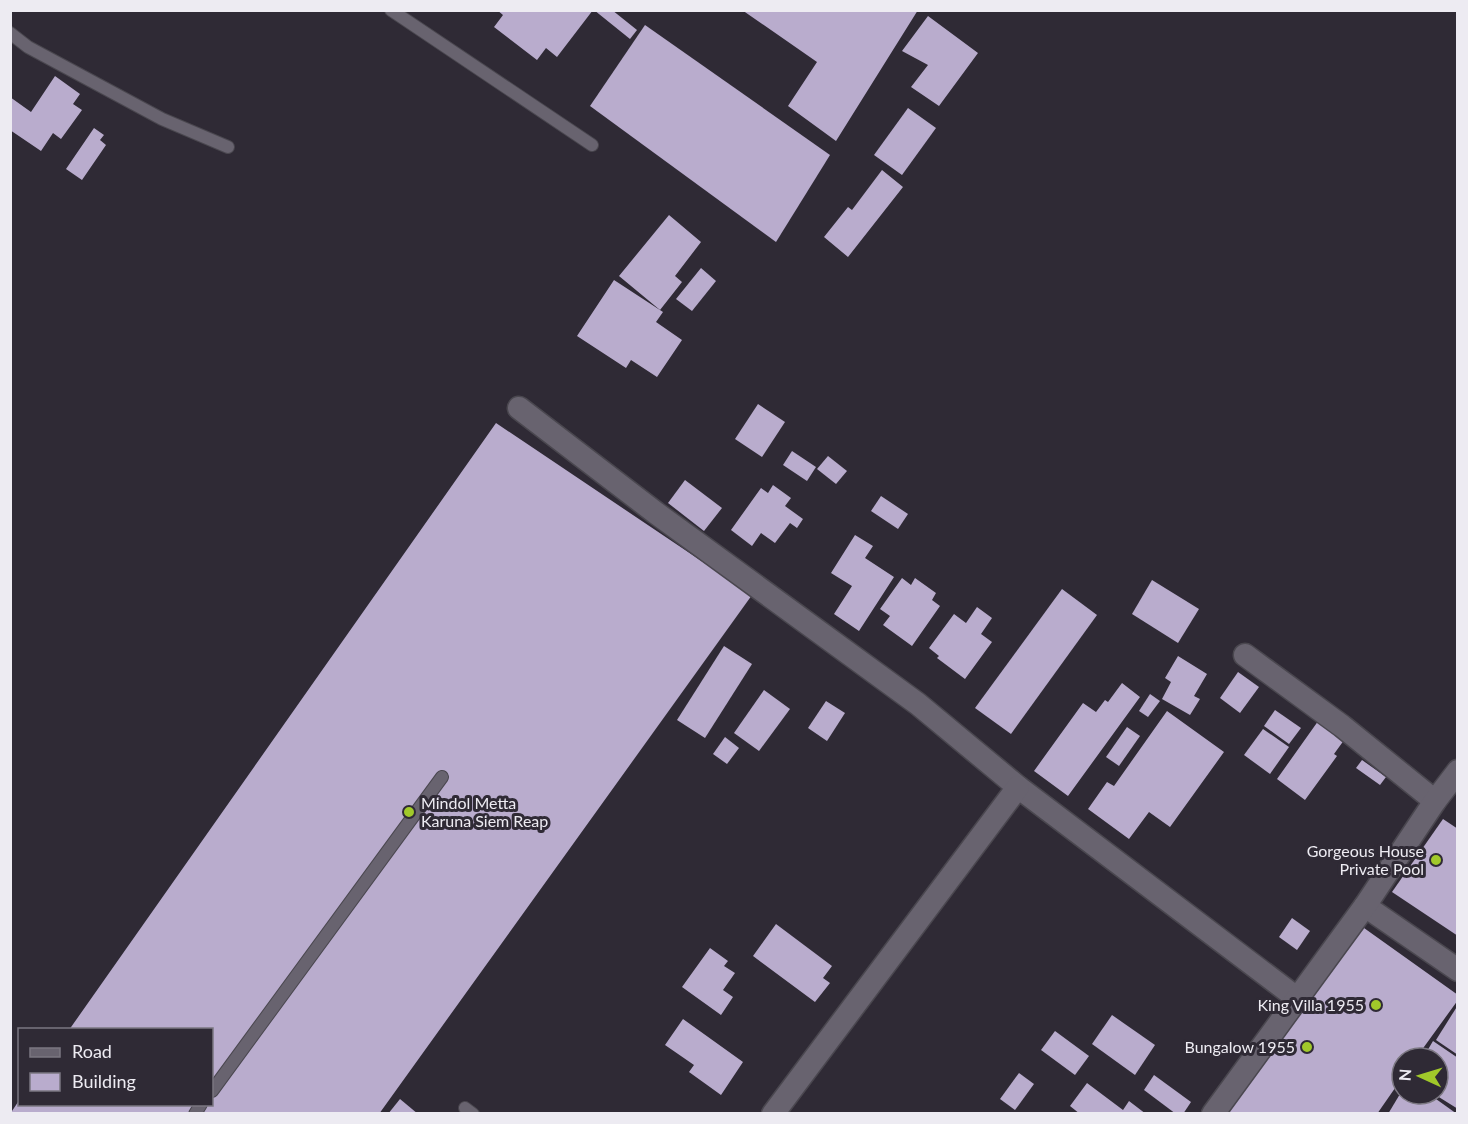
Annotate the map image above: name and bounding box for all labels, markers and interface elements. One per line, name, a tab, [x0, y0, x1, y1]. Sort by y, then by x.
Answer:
place label: Mindol Metta Karuna Siem Reap	[421, 793, 548, 830]
marker: Mindol Metta Karuna Siem Reap	[402, 805, 416, 819]
place label: Gorgeous House Private Pool	[1307, 841, 1424, 878]
marker: Gorgeous House Private Pool	[1429, 853, 1443, 867]
place label: King Villa 1955	[1257, 995, 1364, 1014]
marker: King Villa 1955	[1369, 998, 1383, 1012]
legend	[18, 1028, 213, 1106]
place label: Bungalow 1955	[1185, 1037, 1295, 1056]
text: Road	[72, 1040, 112, 1062]
marker: Bungalow 1955	[1300, 1040, 1314, 1054]
north arrow	[1390, 1046, 1450, 1106]
text: N	[1395, 1068, 1414, 1082]
text: Building	[72, 1070, 136, 1092]

